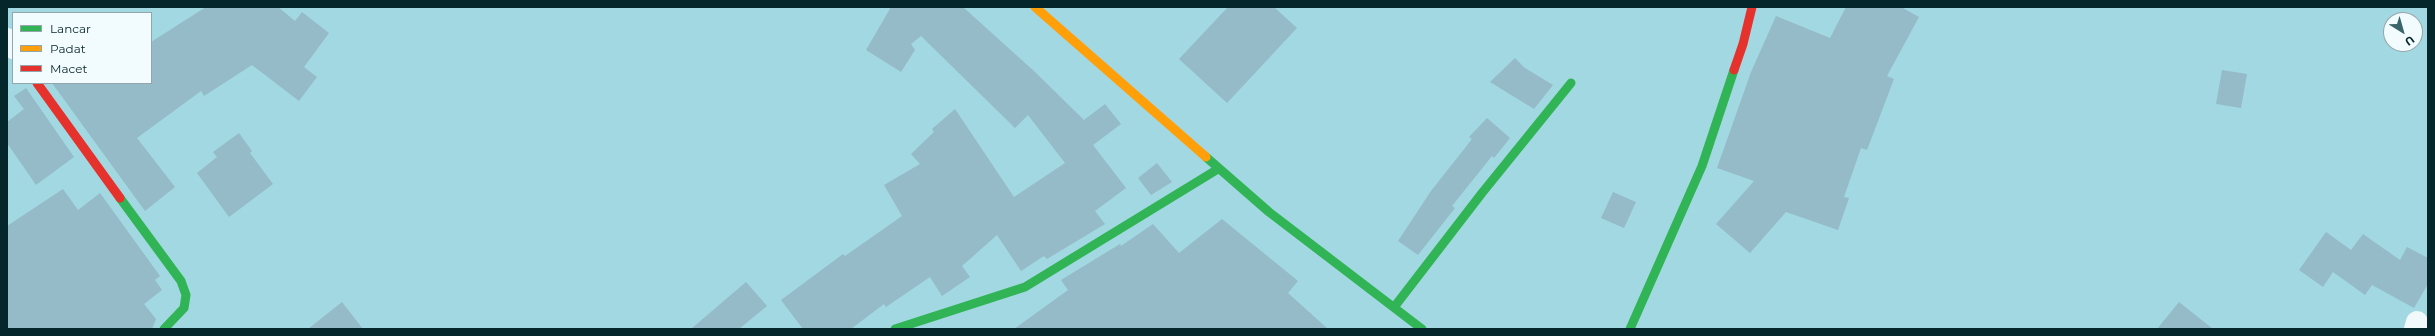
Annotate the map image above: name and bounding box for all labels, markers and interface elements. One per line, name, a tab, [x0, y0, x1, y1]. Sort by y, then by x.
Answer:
legend	[12, 12, 152, 84]
north arrow	[2383, 12, 2423, 52]
text: Lancar	[50, 21, 91, 36]
text: U	[2402, 33, 2417, 49]
text: Padat	[50, 41, 86, 56]
text: Macet	[50, 61, 87, 76]

